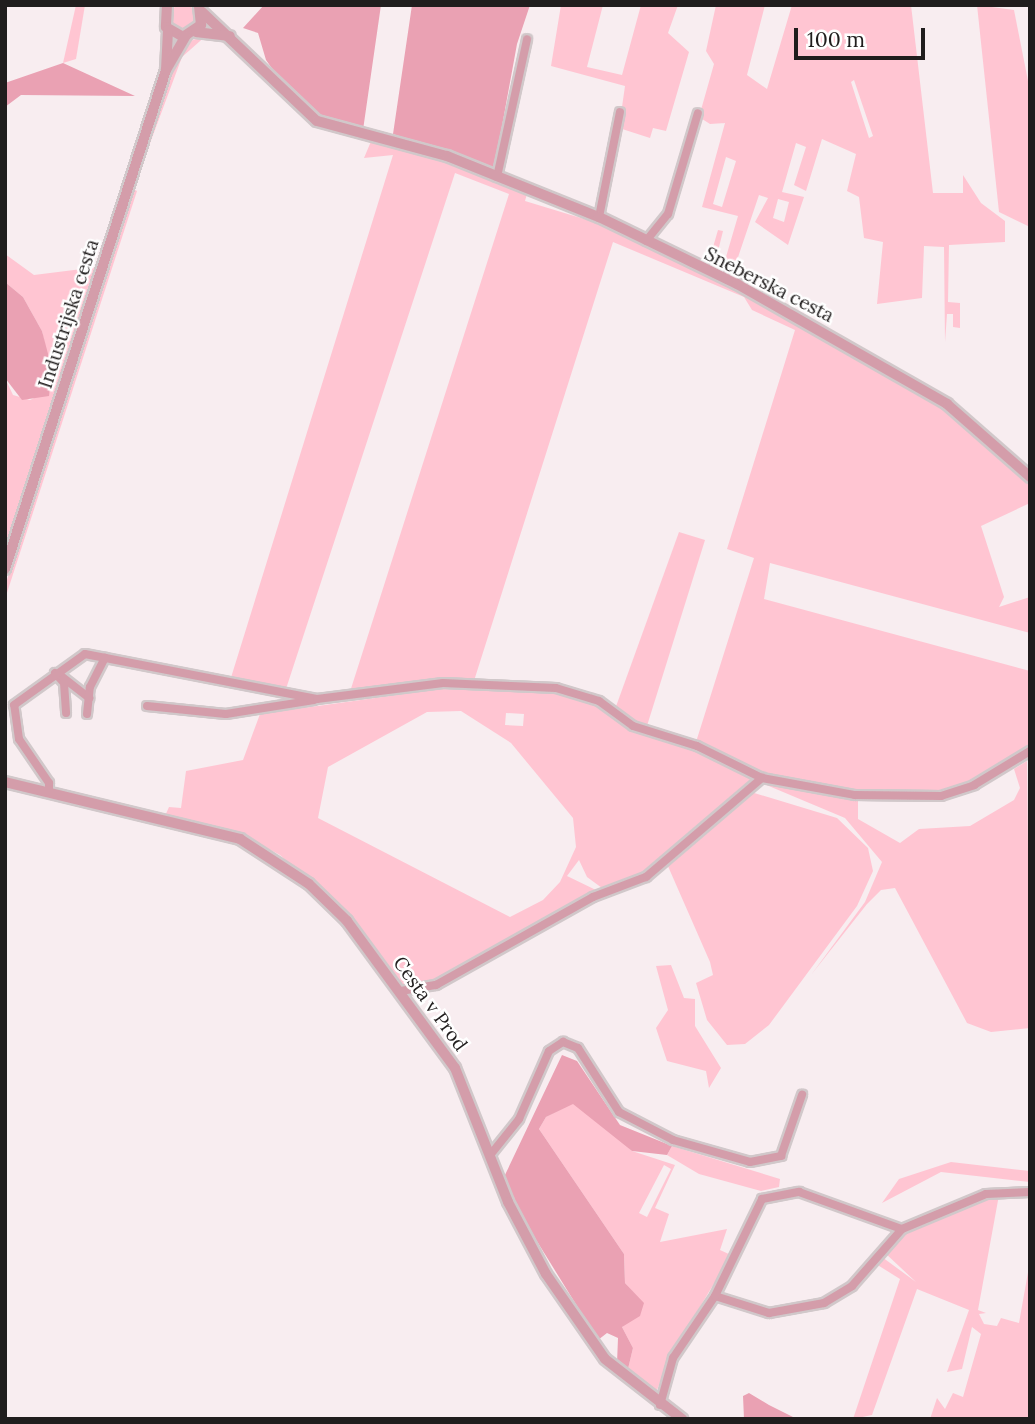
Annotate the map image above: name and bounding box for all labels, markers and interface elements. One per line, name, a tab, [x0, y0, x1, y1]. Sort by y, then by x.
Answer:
scale bar	[797, 14, 928, 58]
text: 100 m	[807, 26, 865, 53]
street label: Industrijska cesta	[34, 237, 104, 391]
street label: Sneberska cesta	[701, 243, 837, 327]
street label: Cesta v Prod	[388, 952, 472, 1056]

